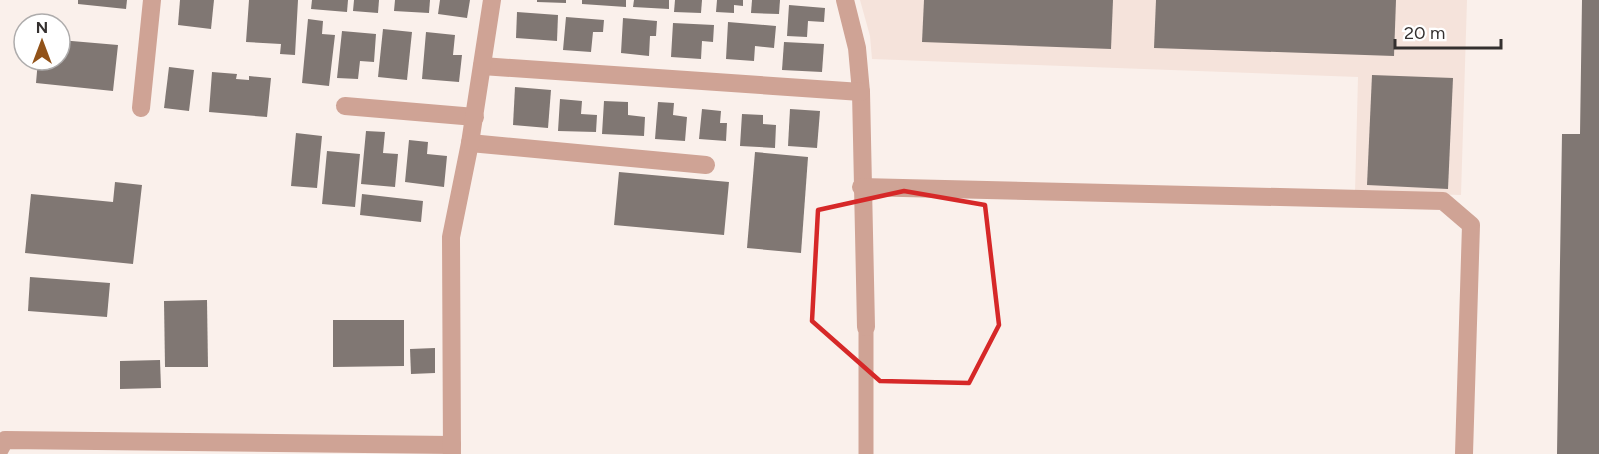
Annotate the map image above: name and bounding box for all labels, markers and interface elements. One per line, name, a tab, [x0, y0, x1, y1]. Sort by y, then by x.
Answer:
north arrow	[12, 12, 72, 72]
scale bar	[1395, 12, 1502, 50]
text: N	[36, 18, 48, 37]
text: 20 m	[1404, 22, 1445, 44]

